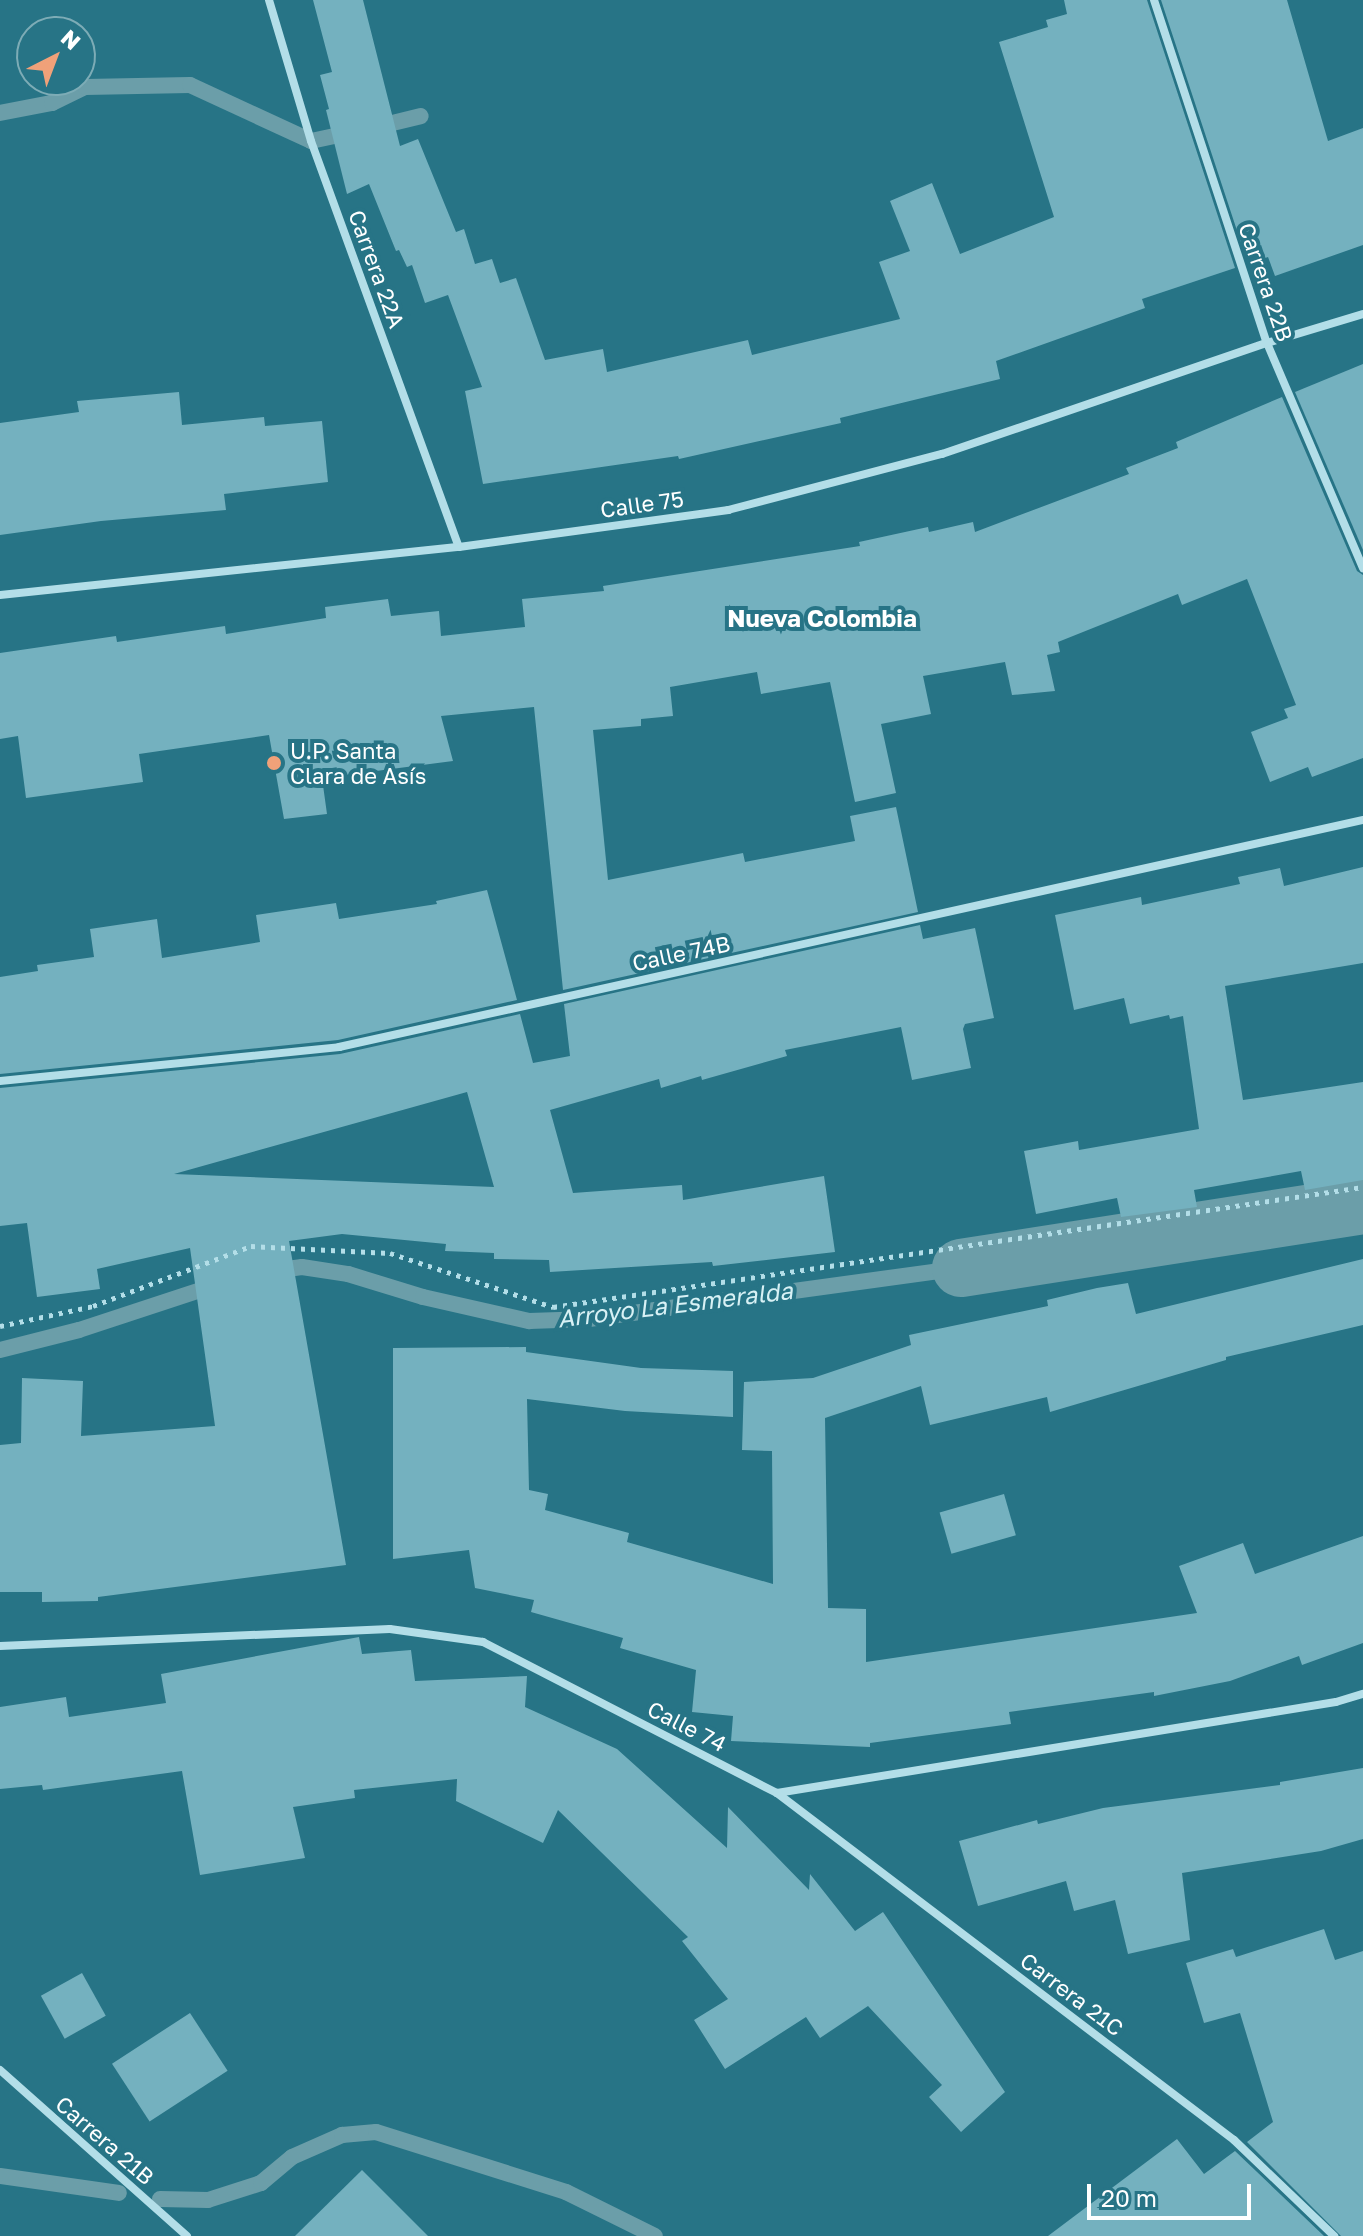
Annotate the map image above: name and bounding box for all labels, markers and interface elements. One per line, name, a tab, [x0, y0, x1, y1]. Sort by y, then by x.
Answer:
north arrow	[16, 16, 96, 96]
text: N	[56, 24, 86, 55]
street label: Carrera 22A	[343, 206, 411, 332]
street label: Carrera 22B	[1233, 219, 1299, 345]
street label: Calle 75	[599, 485, 685, 523]
district label: Nueva Colombia	[727, 604, 917, 632]
place label: U.P. Santa Clara de Asís	[290, 737, 426, 788]
marker: U.P. Santa Clara de Asís	[265, 754, 283, 772]
street label: Calle 74B	[630, 930, 732, 976]
water label: Arroyo La Esmeralda	[556, 1275, 794, 1333]
street label: Calle 74	[643, 1695, 731, 1757]
street label: Carrera 21C	[1015, 1947, 1129, 2041]
street label: Carrera 21B	[50, 2090, 160, 2190]
scale bar	[1091, 2168, 1255, 2218]
text: 20 m	[1101, 2183, 1157, 2212]

